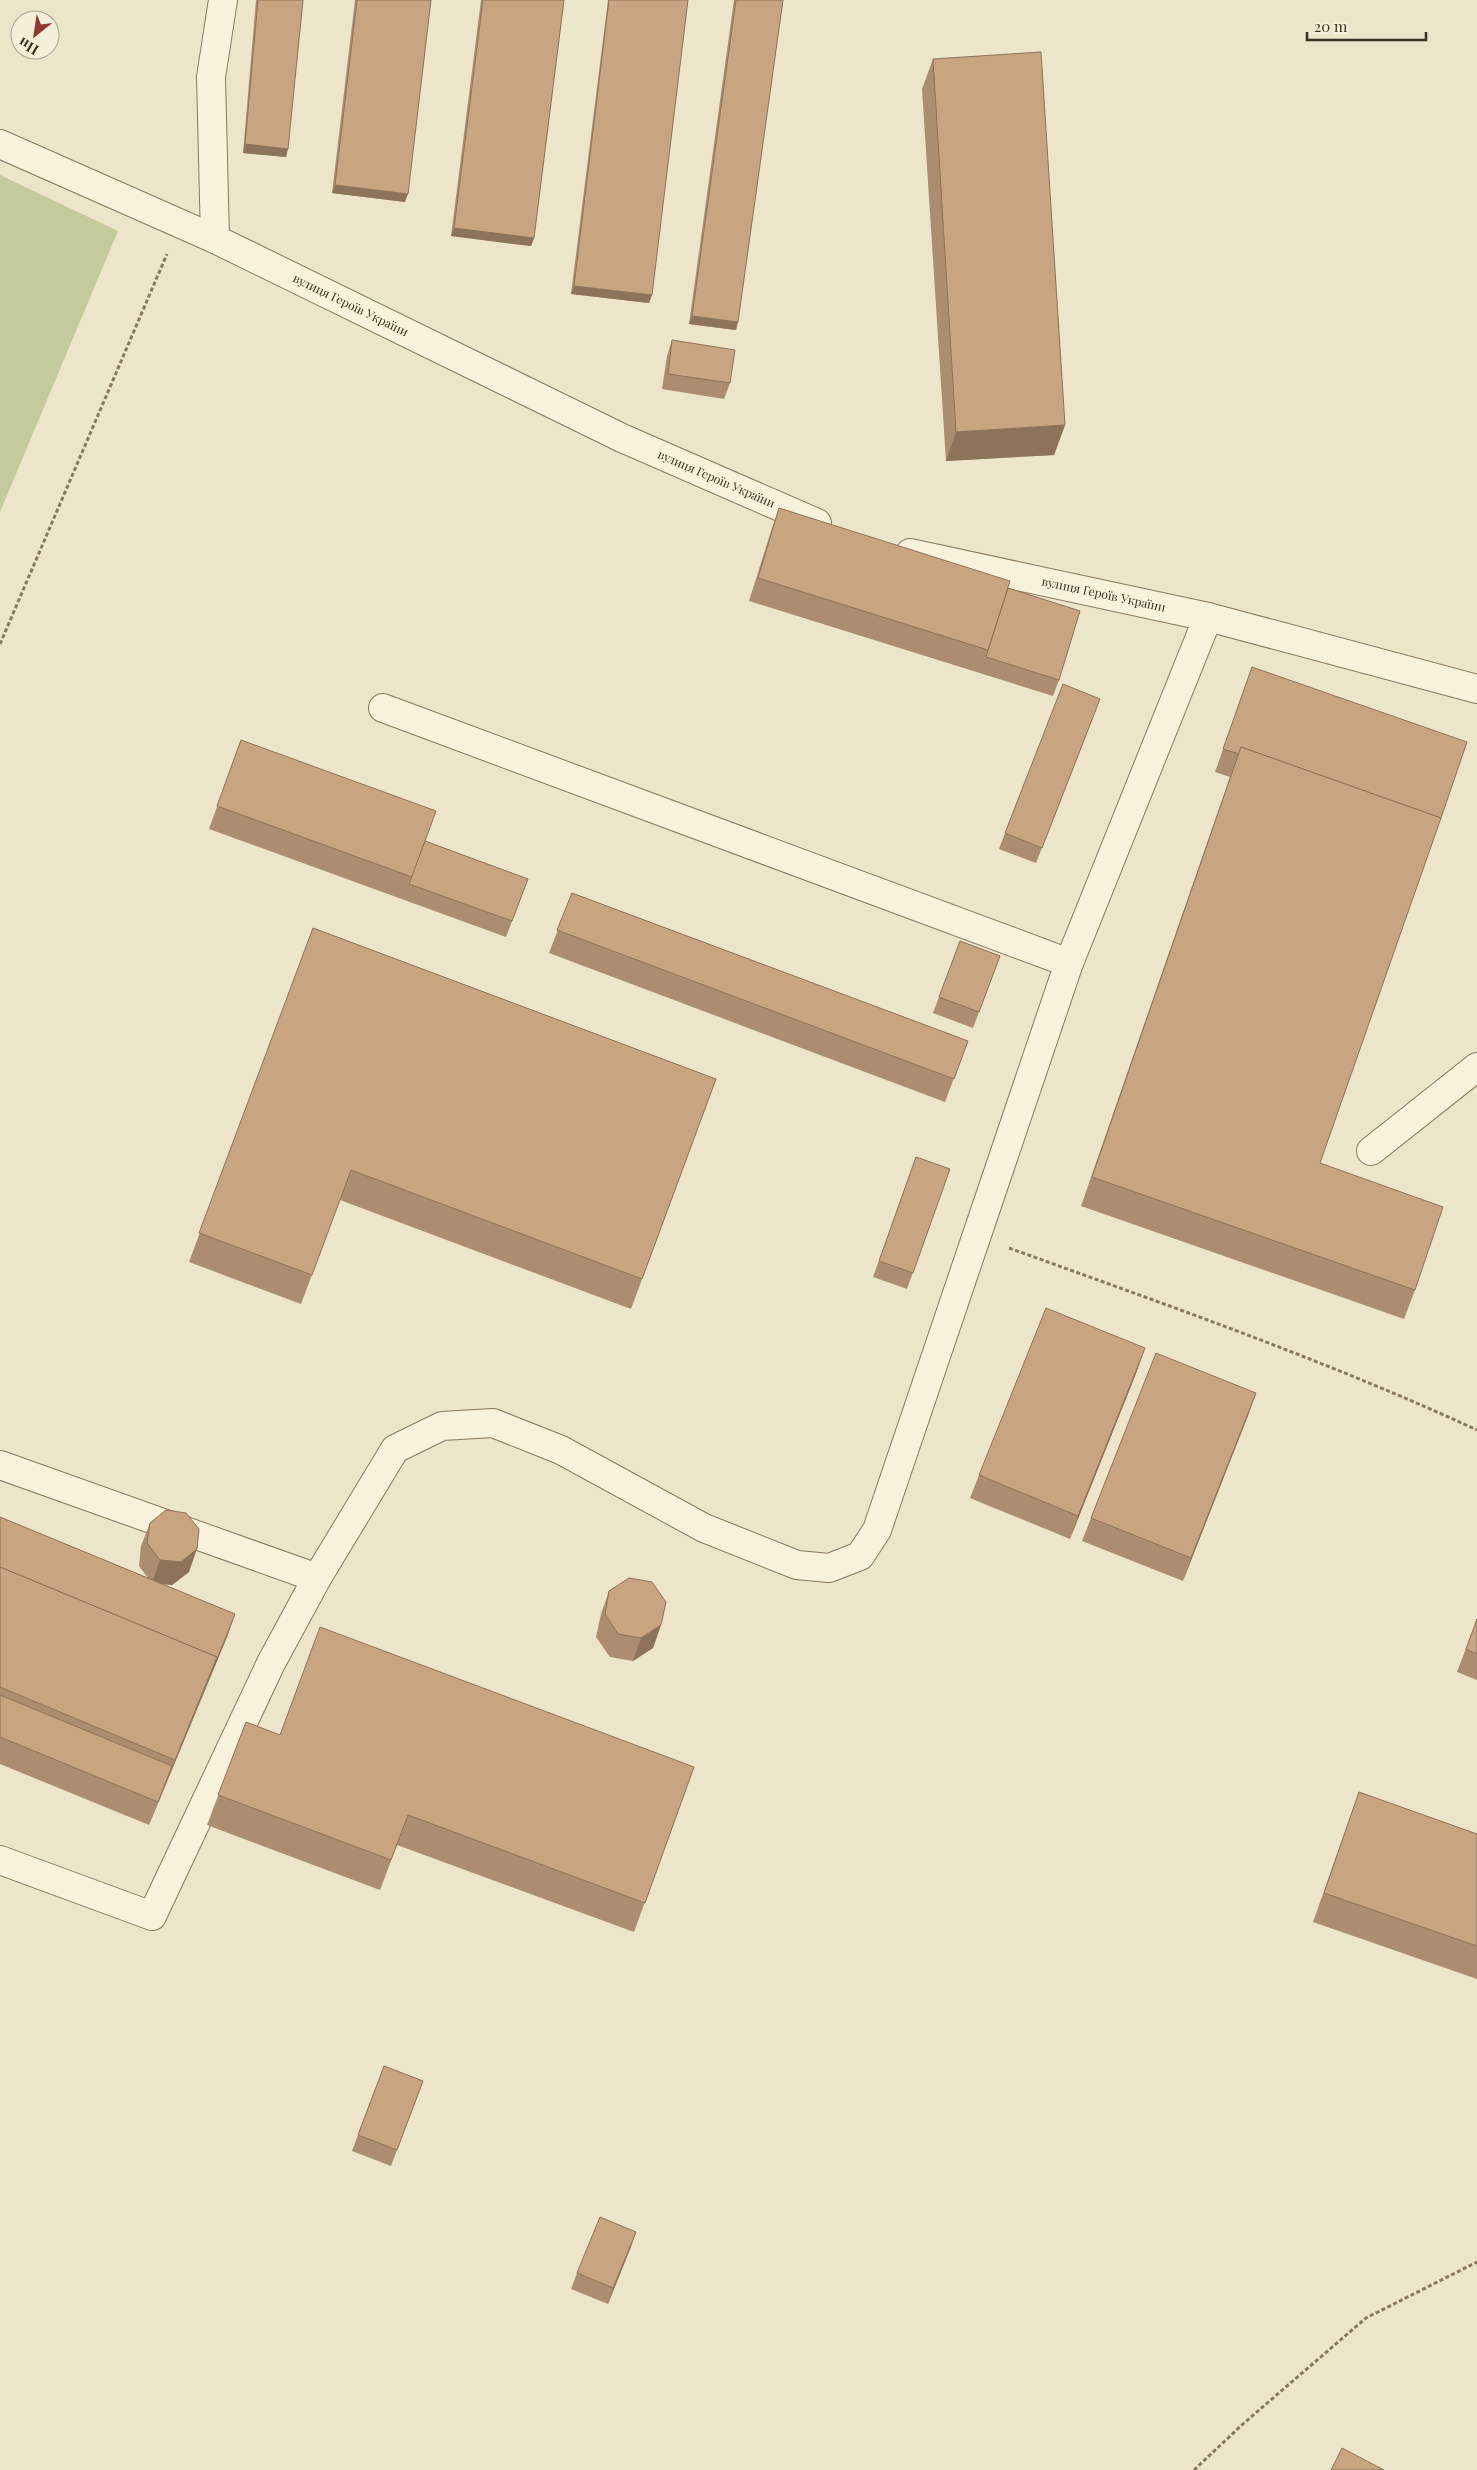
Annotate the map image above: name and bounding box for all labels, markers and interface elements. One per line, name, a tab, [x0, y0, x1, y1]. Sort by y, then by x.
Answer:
north arrow	[10, 10, 60, 60]
scale bar	[1307, 10, 1426, 42]
text: 20 m	[1314, 16, 1348, 36]
text: Пн	[15, 33, 42, 60]
street label: вулиця Героїв України	[291, 269, 412, 340]
street label: вулиця Героїв України	[656, 446, 778, 511]
street label: вулиця Героїв України	[1040, 572, 1168, 615]

